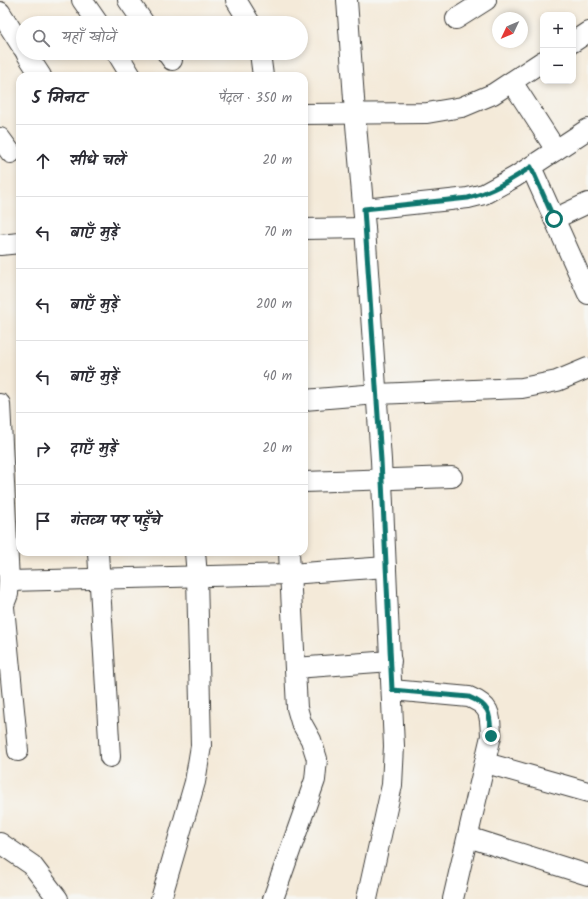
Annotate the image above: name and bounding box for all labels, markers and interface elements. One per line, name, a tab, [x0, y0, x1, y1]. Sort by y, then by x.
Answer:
north arrow	[492, 12, 528, 48]
map controls	[540, 12, 576, 84]
button: +	[540, 12, 576, 48]
search box	[16, 16, 308, 60]
text: यहाँ खोजें	[62, 26, 116, 50]
icon: search	[30, 27, 52, 49]
button: −	[540, 48, 576, 84]
text: 5 मिनट	[32, 85, 86, 112]
text: पैदल · 350 m	[219, 88, 292, 109]
text: सीधे चलें	[70, 149, 125, 173]
icon: ahead	[32, 150, 54, 172]
text: 20 m	[262, 150, 292, 171]
route start	[545, 210, 563, 228]
text: बाएँ मुड़ें	[70, 221, 118, 245]
icon: left	[32, 222, 54, 244]
text: 70 m	[264, 222, 292, 243]
text: बाएँ मुड़ें	[70, 293, 118, 317]
icon: left	[32, 294, 54, 316]
text: 200 m	[256, 294, 292, 315]
text: बाएँ मुड़ें	[70, 365, 118, 389]
icon: left	[32, 366, 54, 388]
text: 40 m	[263, 366, 292, 387]
text: दाएँ मुड़ें	[70, 437, 117, 461]
icon: right	[32, 438, 54, 460]
text: 20 m	[262, 438, 292, 459]
text: गंतव्य पर पहुँचे	[70, 509, 161, 533]
icon: arrive	[32, 510, 54, 532]
route end	[482, 727, 500, 745]

